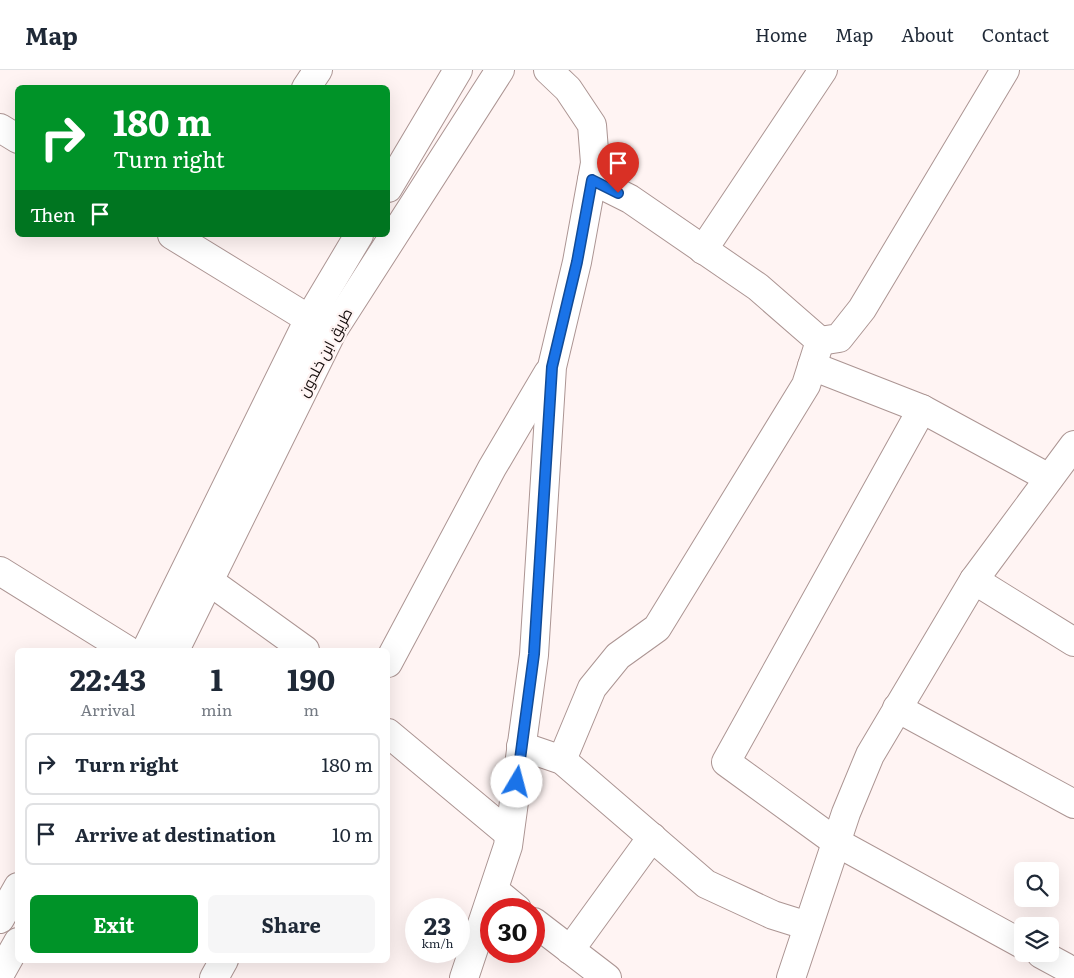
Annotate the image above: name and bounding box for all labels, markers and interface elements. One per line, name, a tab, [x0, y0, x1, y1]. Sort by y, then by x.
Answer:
text: Map	[25, 17, 78, 52]
text: Home	[755, 21, 807, 48]
text: Map	[835, 21, 873, 48]
text: About	[901, 21, 954, 48]
text: Contact	[982, 21, 1049, 48]
text: 180 m	[113, 95, 212, 147]
icon: right	[30, 105, 95, 170]
text: Turn right	[113, 142, 225, 175]
pin	[597, 142, 639, 193]
icon: arrive	[604, 149, 632, 177]
text: Then	[30, 200, 76, 228]
icon: arrive	[86, 200, 114, 228]
street label: طريق ابن خلدون	[291, 303, 357, 401]
text: 22:43	[70, 656, 146, 700]
text: 1	[210, 656, 223, 700]
text: 190	[287, 656, 335, 700]
text: Arrival	[81, 697, 135, 721]
text: min	[201, 697, 232, 721]
text: m	[303, 697, 319, 721]
icon: right	[32, 750, 60, 778]
text: Turn right	[75, 750, 179, 778]
text: 180 m	[322, 750, 373, 778]
position arrow	[490, 755, 542, 807]
icon: arrive	[32, 820, 60, 848]
text: Arrive at destination	[75, 820, 276, 848]
text: 10 m	[332, 820, 373, 848]
map controls	[1014, 862, 1059, 962]
button: search	[1014, 862, 1059, 907]
button: Exit	[30, 895, 198, 953]
button: Share	[208, 895, 375, 953]
speed limit sign: 30	[480, 898, 545, 963]
text: 23	[424, 906, 451, 943]
button: layers	[1014, 917, 1059, 962]
text: km/h	[422, 934, 453, 952]

